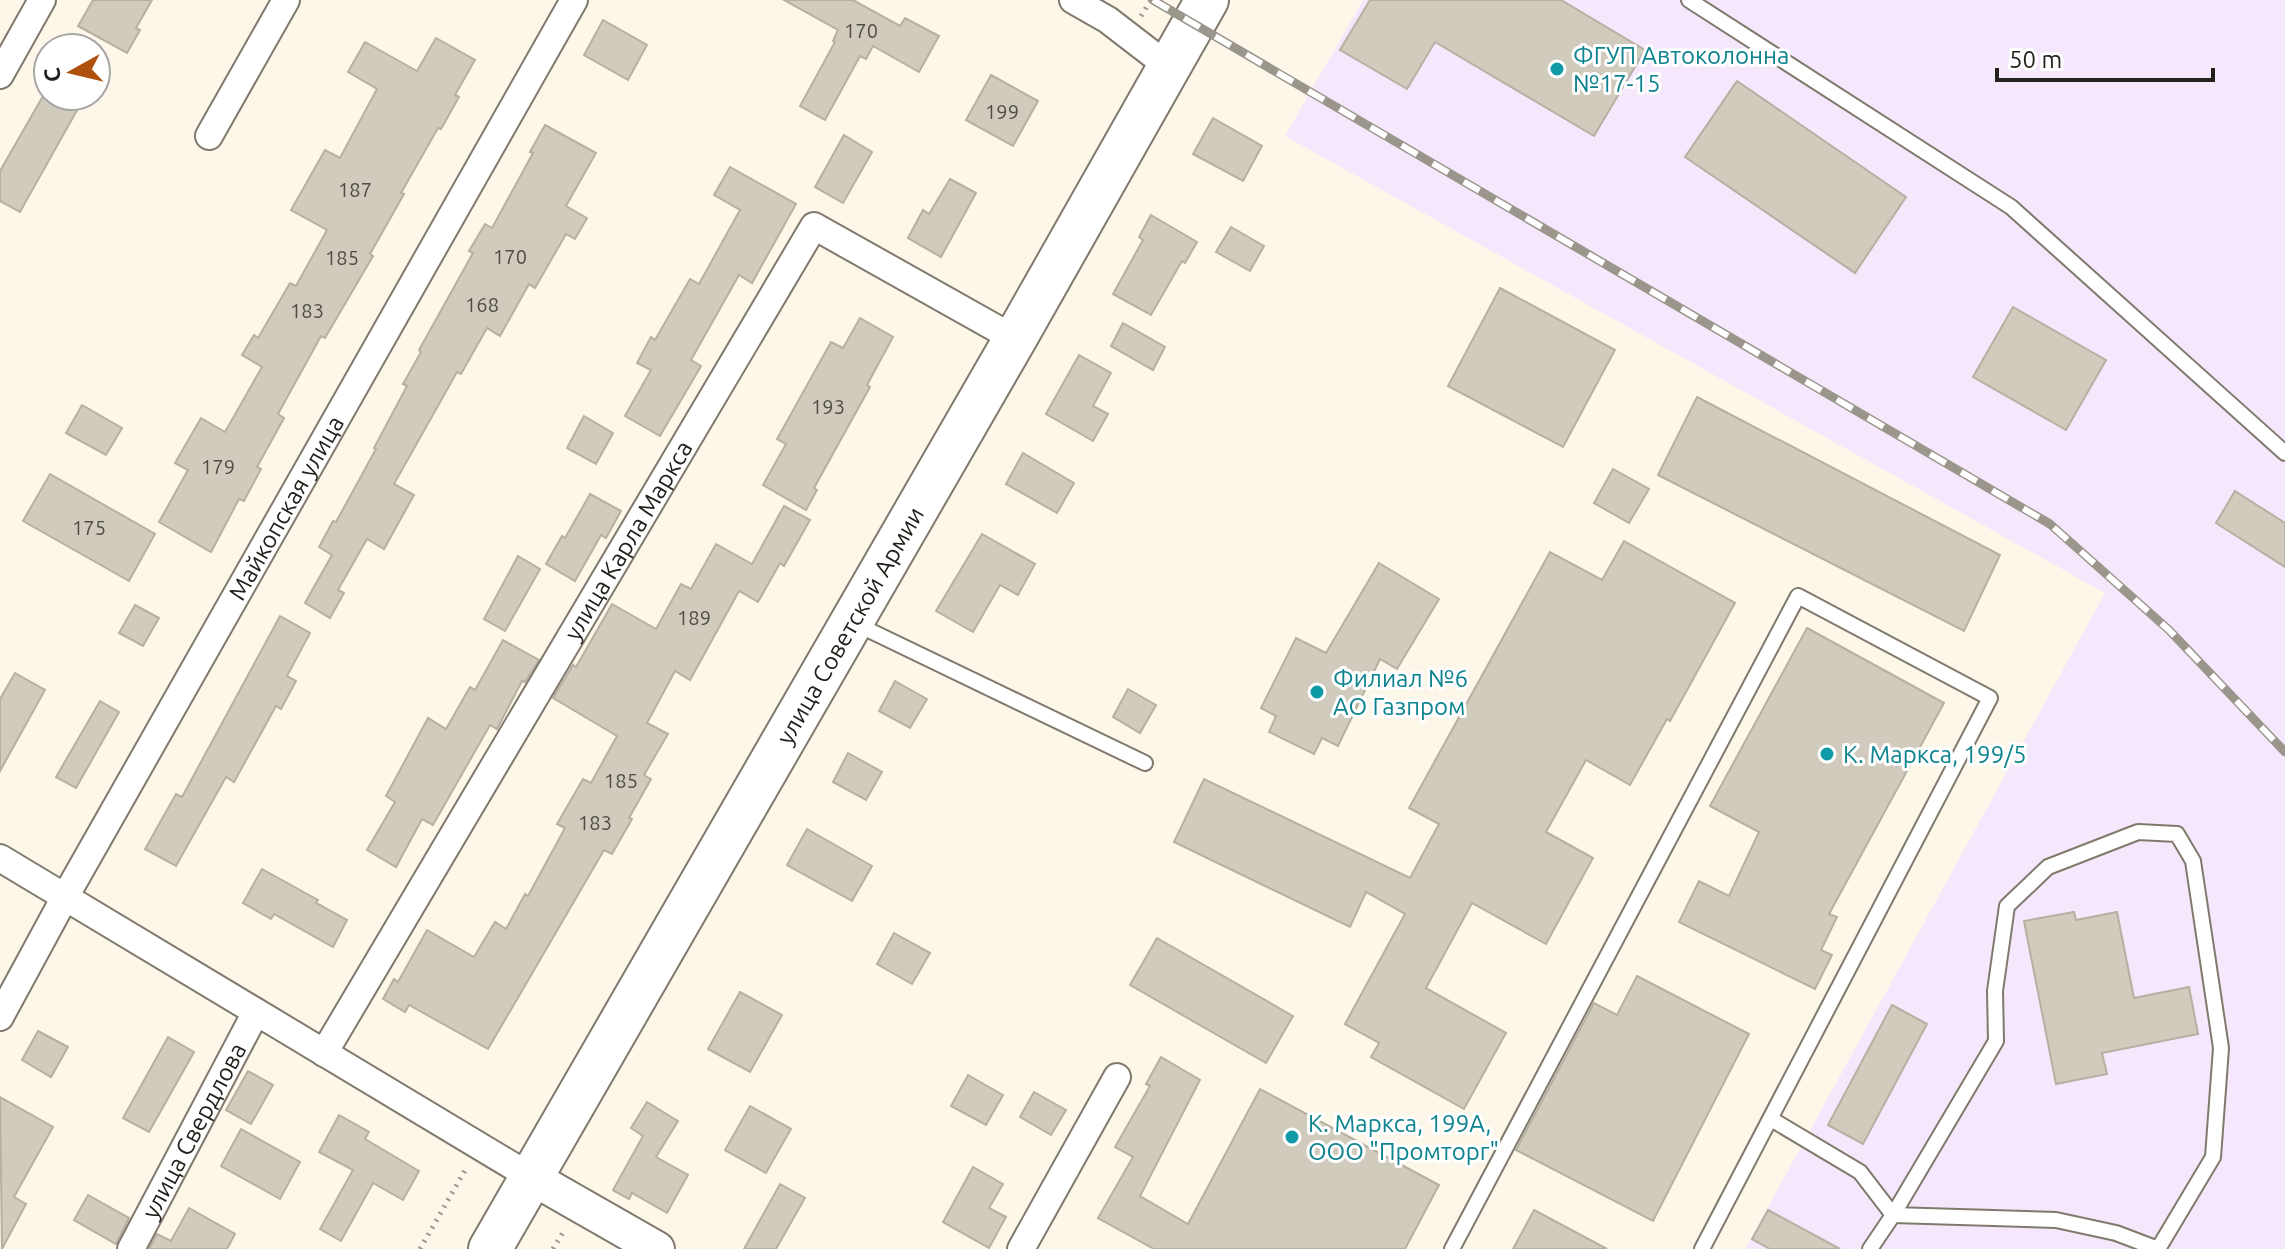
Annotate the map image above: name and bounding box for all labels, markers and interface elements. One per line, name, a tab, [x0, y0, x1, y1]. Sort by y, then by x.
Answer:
house number: 170	[844, 19, 878, 42]
north arrow	[32, 32, 112, 112]
scale bar	[1997, 32, 2213, 82]
place label: ФГУП Автоколонна №17-15	[1573, 42, 1789, 97]
text: 50 m	[2009, 46, 2062, 73]
marker: ФГУП Автоколонна №17-15	[1548, 60, 1566, 78]
text: С	[38, 66, 65, 84]
house number: 199	[985, 100, 1019, 123]
house number: 187	[338, 178, 372, 201]
house number: 170	[493, 245, 527, 268]
house number: 185	[325, 246, 359, 269]
house number: 168	[465, 293, 499, 316]
house number: 183	[290, 299, 324, 322]
house number: 193	[811, 395, 845, 418]
street label: Майкопская улица	[223, 411, 349, 605]
street label: улица Карла Маркса	[558, 436, 697, 645]
house number: 179	[201, 455, 235, 478]
street label: улица Советской Армии	[771, 502, 929, 749]
house number: 175	[72, 516, 106, 539]
house number: 189	[677, 606, 711, 629]
place label: Филиал №6 АО Газпром	[1333, 665, 1468, 720]
marker: Филиал №6 АО Газпром	[1308, 683, 1326, 701]
place label: К. Маркса, 199/5	[1843, 741, 2027, 768]
marker: К. Маркса, 199/5	[1818, 745, 1836, 763]
house number: 185	[604, 769, 638, 792]
house number: 183	[578, 811, 612, 834]
street label: улица Свердлова	[136, 1038, 251, 1223]
place label: К. Маркса, 199А, ООО "Промторг"	[1308, 1110, 1499, 1165]
marker: К. Маркса, 199А, ООО "Промторг"	[1283, 1128, 1301, 1146]

